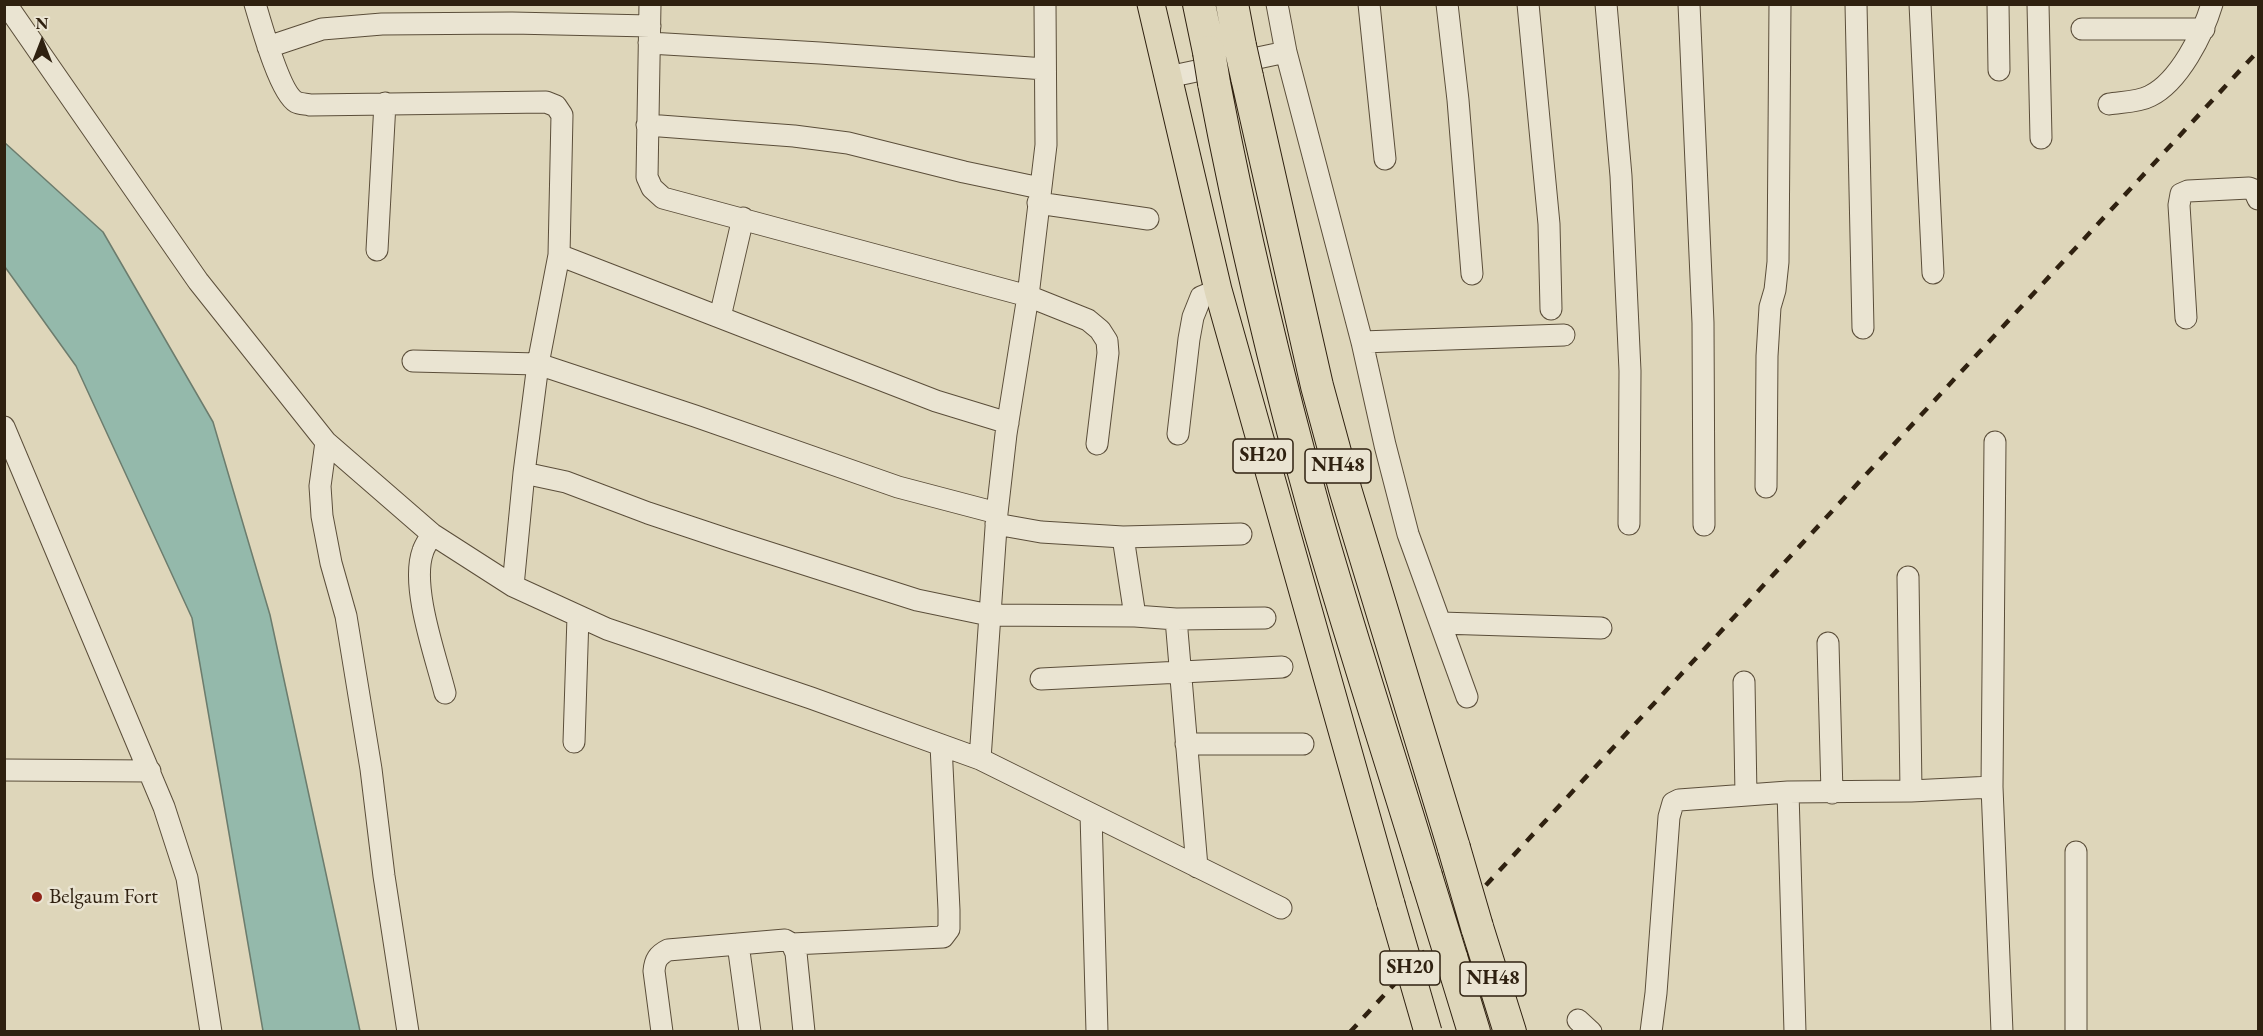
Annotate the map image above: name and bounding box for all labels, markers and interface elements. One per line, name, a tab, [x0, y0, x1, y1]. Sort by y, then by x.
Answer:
north arrow	[12, 12, 72, 72]
text: N	[36, 13, 48, 34]
road number: SH20	[1233, 439, 1293, 473]
road number: NH48	[1305, 449, 1371, 483]
place label: Belgaum Fort	[49, 884, 158, 910]
marker: Belgaum Fort	[30, 890, 44, 904]
road number: SH20	[1380, 951, 1440, 985]
road number: NH48	[1460, 962, 1526, 996]

